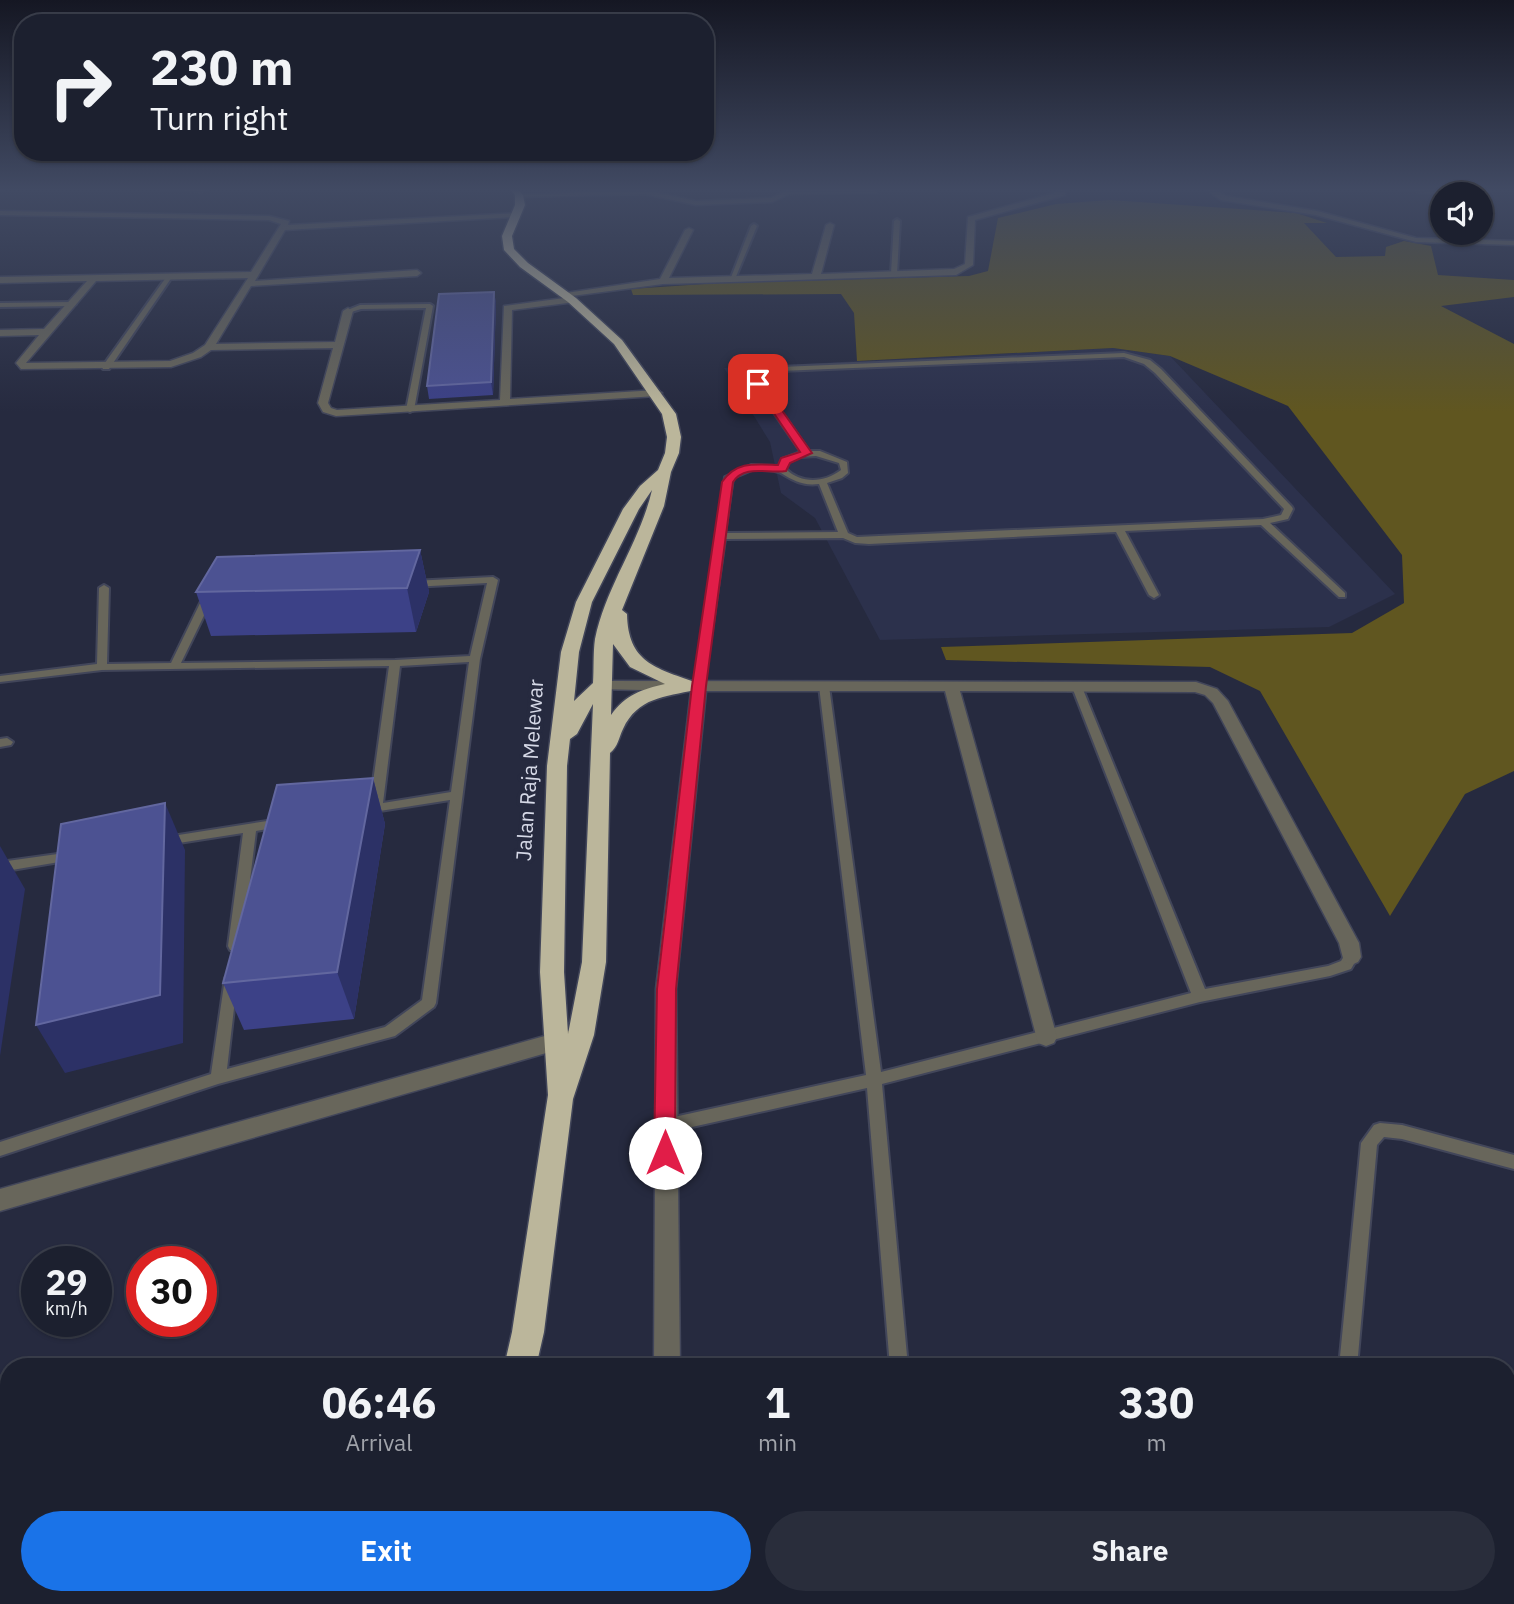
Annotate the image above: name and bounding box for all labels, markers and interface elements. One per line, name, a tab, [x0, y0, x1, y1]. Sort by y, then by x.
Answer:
text: 230 m	[150, 35, 294, 98]
icon: right	[35, 42, 126, 133]
text: Turn right	[150, 97, 288, 139]
map controls	[1430, 182, 1493, 245]
button: sound	[1430, 182, 1493, 245]
pin	[728, 354, 788, 414]
icon: arrive	[739, 365, 777, 403]
street label: Jalan Raja Melewar	[509, 678, 549, 862]
position arrow	[628, 1116, 702, 1190]
speed limit sign: 30	[126, 1246, 217, 1337]
text: 29	[45, 1259, 88, 1305]
text: km/h	[45, 1297, 88, 1320]
text: 06:46	[322, 1375, 436, 1430]
text: 1	[765, 1375, 790, 1430]
text: 330	[1119, 1375, 1194, 1430]
text: Arrival	[346, 1427, 413, 1457]
text: min	[758, 1427, 797, 1457]
text: m	[1146, 1427, 1167, 1457]
button: Exit	[21, 1511, 751, 1591]
button: Share	[765, 1511, 1495, 1591]

